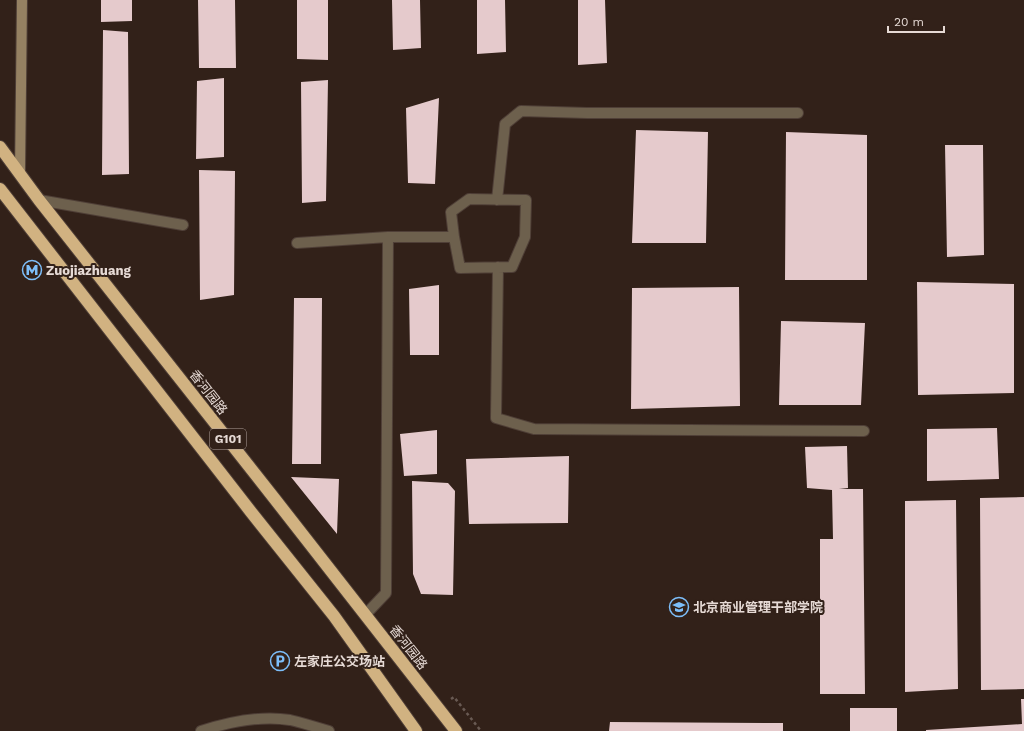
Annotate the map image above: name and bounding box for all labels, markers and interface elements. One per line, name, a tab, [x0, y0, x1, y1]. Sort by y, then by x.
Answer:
scale bar	[888, 8, 944, 34]
text: 20 m	[894, 15, 924, 29]
metro station icon: Zuojiazhuang	[21, 259, 43, 281]
place label: Zuojiazhuang	[46, 263, 131, 278]
street label: 香河园路	[187, 367, 231, 417]
road number: G101	[210, 429, 246, 449]
school or university icon: 北京商业管理干部学院	[668, 596, 690, 618]
place label: 北京商业管理干部学院	[693, 600, 823, 615]
street label: 香河园路	[387, 622, 431, 672]
parking icon: 左家庄公交场站	[269, 650, 291, 672]
place label: 左家庄公交场站	[294, 654, 385, 669]

